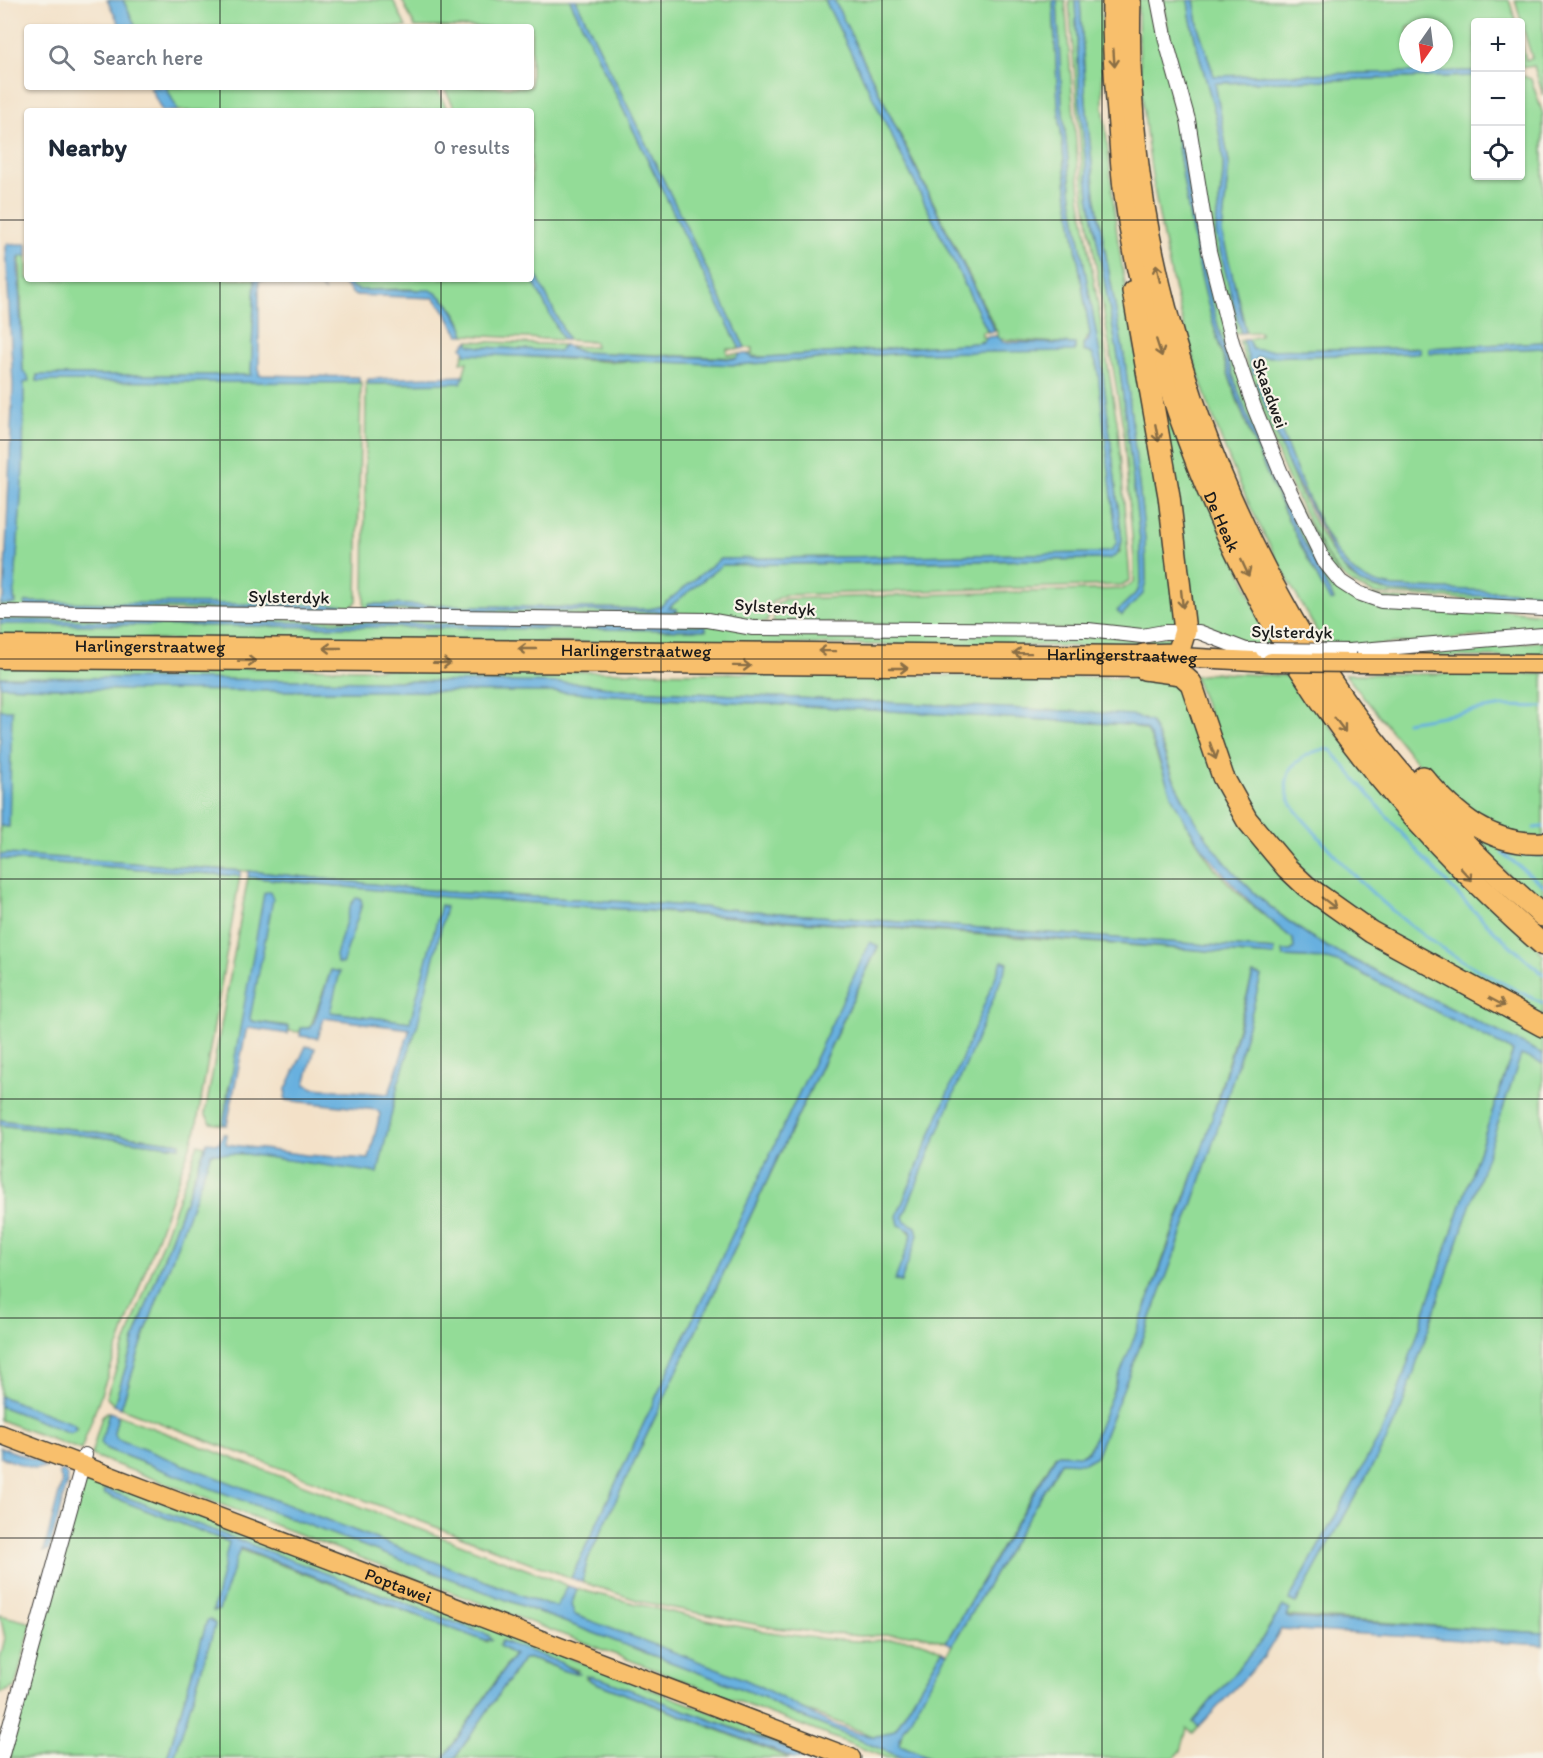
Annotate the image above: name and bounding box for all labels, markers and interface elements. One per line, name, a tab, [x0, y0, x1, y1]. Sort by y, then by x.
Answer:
north arrow	[1399, 18, 1453, 72]
map controls	[1471, 18, 1525, 180]
button: +	[1471, 18, 1525, 72]
search box	[24, 24, 534, 90]
icon: search	[45, 41, 78, 74]
text: Search here	[93, 44, 203, 71]
one-way arrow	[1109, 48, 1120, 68]
button: −	[1471, 72, 1525, 126]
button: locate	[1471, 126, 1525, 180]
text: Nearby	[48, 131, 127, 163]
text: 0 results	[434, 135, 510, 159]
one-way arrow	[1152, 264, 1163, 283]
one-way arrow	[1154, 338, 1165, 357]
street label: Skaadwei	[1247, 355, 1293, 431]
one-way arrow	[1152, 423, 1163, 443]
street label: De Heak	[1199, 488, 1245, 556]
one-way arrow	[1239, 559, 1251, 577]
street label: Sylsterdyk	[248, 585, 330, 609]
one-way arrow	[1177, 589, 1188, 608]
street label: Sylsterdyk	[734, 593, 816, 621]
street label: Sylsterdyk	[1251, 620, 1333, 644]
street label: Harlingerstraatweg	[75, 635, 226, 658]
street label: Harlingerstraatweg	[561, 639, 712, 662]
one-way arrow	[323, 642, 343, 654]
one-way arrow	[518, 643, 538, 655]
street label: Harlingerstraatweg	[1047, 643, 1199, 669]
one-way arrow	[817, 645, 837, 657]
one-way arrow	[1012, 647, 1032, 659]
one-way arrow	[237, 656, 257, 667]
one-way arrow	[432, 658, 452, 669]
one-way arrow	[732, 661, 752, 672]
one-way arrow	[888, 662, 908, 674]
one-way arrow	[1334, 717, 1347, 733]
one-way arrow	[1208, 741, 1219, 759]
one-way arrow	[1459, 866, 1473, 881]
one-way arrow	[1320, 897, 1336, 910]
one-way arrow	[1488, 996, 1505, 1008]
street label: Poptawei	[362, 1563, 435, 1608]

